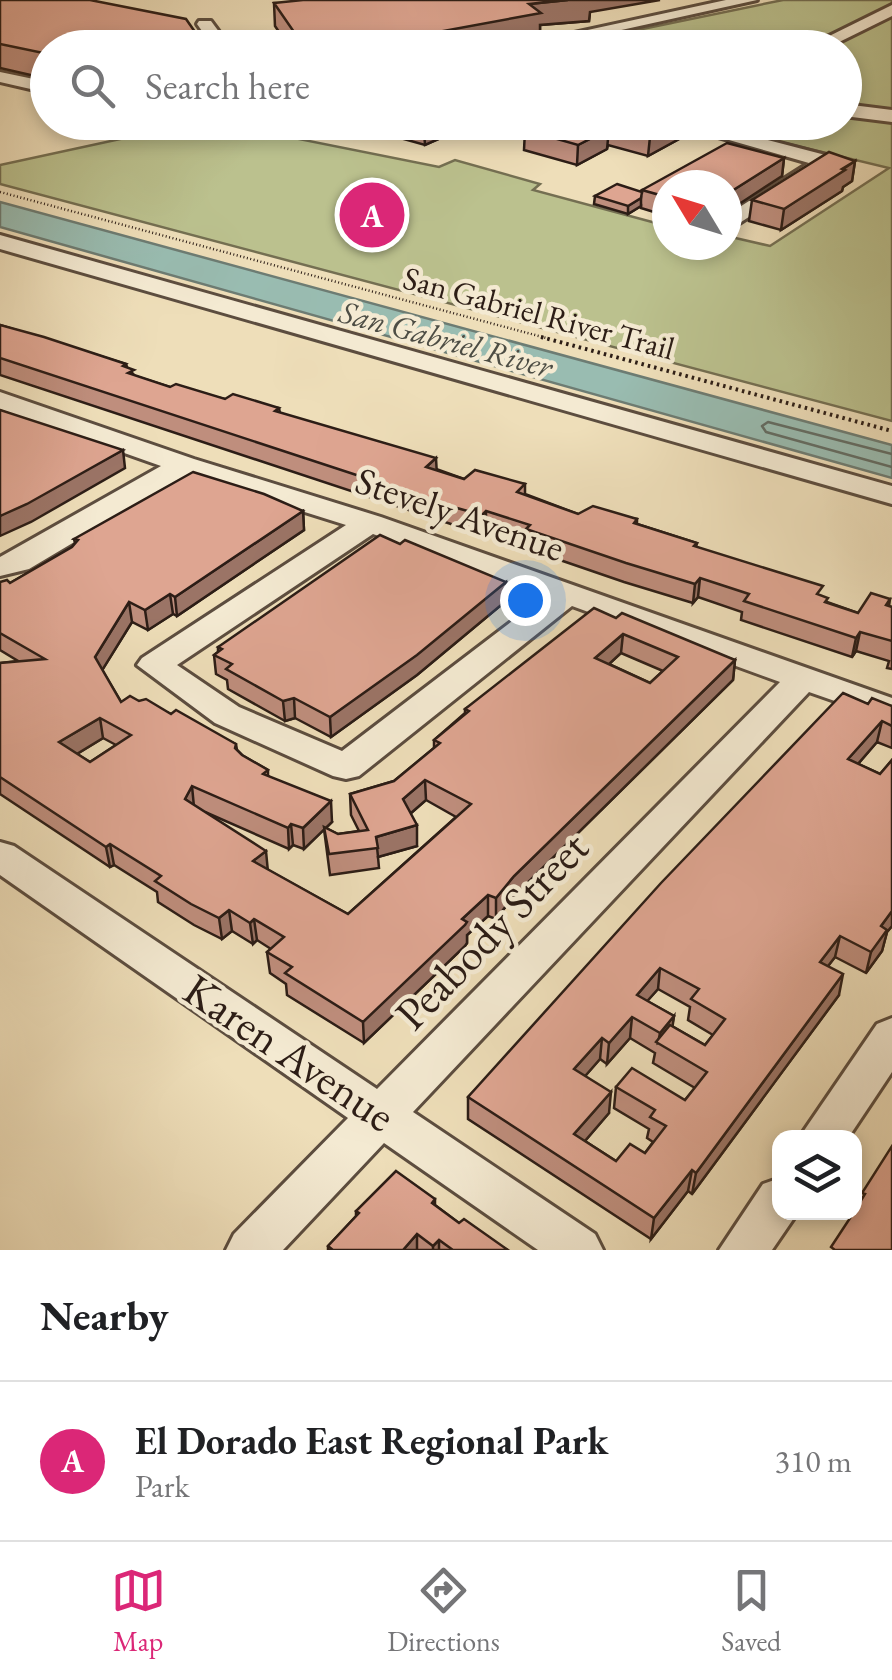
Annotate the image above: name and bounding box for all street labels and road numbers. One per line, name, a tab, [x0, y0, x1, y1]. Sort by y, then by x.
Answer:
street label: San Gabriel River Trail	[399, 258, 679, 368]
street label: Stevely Avenue	[349, 455, 571, 572]
street label: Peabody Street	[382, 819, 600, 1041]
street label: Karen Avenue	[173, 960, 407, 1144]

